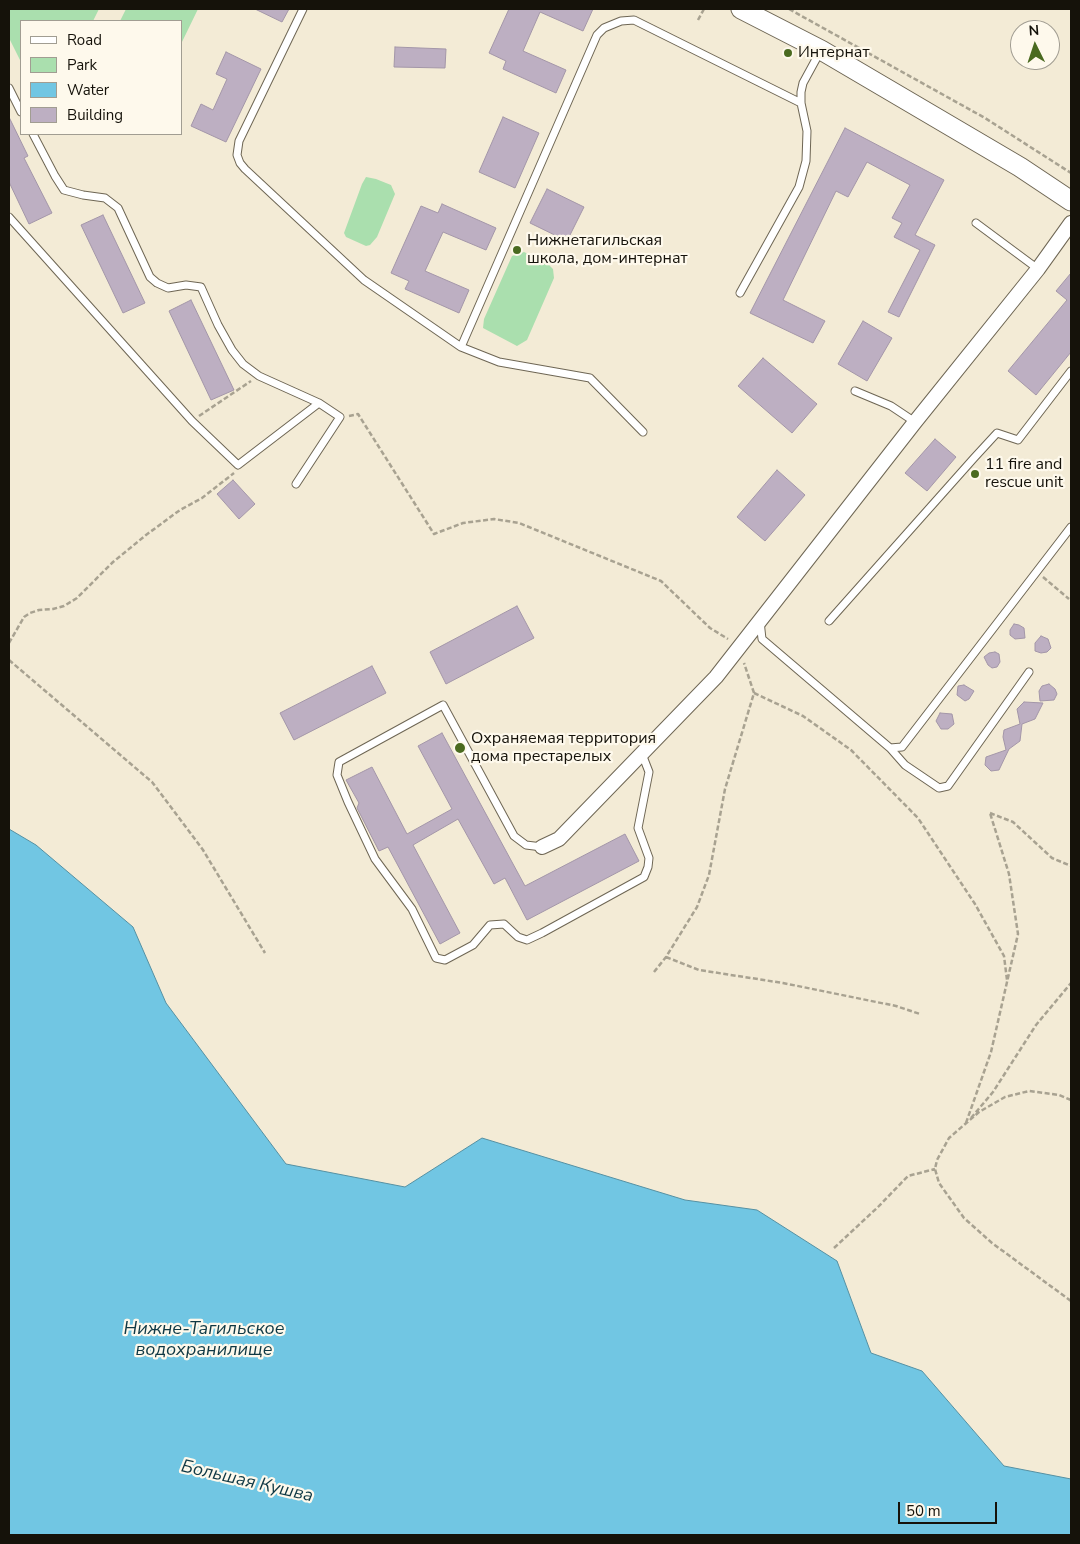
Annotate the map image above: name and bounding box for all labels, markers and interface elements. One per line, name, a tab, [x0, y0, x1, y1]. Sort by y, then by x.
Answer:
legend	[20, 20, 182, 135]
north arrow	[1010, 20, 1060, 70]
text: N	[1028, 21, 1040, 40]
text: Road	[67, 30, 102, 50]
place label: Интернат	[798, 43, 870, 63]
marker: Интернат	[782, 47, 794, 59]
text: Park	[67, 55, 97, 75]
text: Water	[67, 80, 109, 100]
text: Building	[67, 105, 123, 125]
place label: Нижнетагильская школа, дом-интернат	[527, 231, 688, 269]
marker: Нижнетагильская школа, дом-интернат	[511, 244, 523, 256]
place label: 11 fire and rescue unit	[985, 455, 1063, 493]
marker: 11 fire and rescue unit	[969, 468, 981, 480]
place label: Охраняемая территория дома престарелых	[471, 729, 656, 767]
marker: Охраняемая территория дома престарелых	[453, 741, 467, 755]
water label: Нижне-Тагильское водохранилище	[123, 1319, 285, 1362]
water label: Большая Кушва	[179, 1456, 315, 1508]
scale bar	[900, 1492, 999, 1524]
text: 50 m	[906, 1501, 941, 1521]

